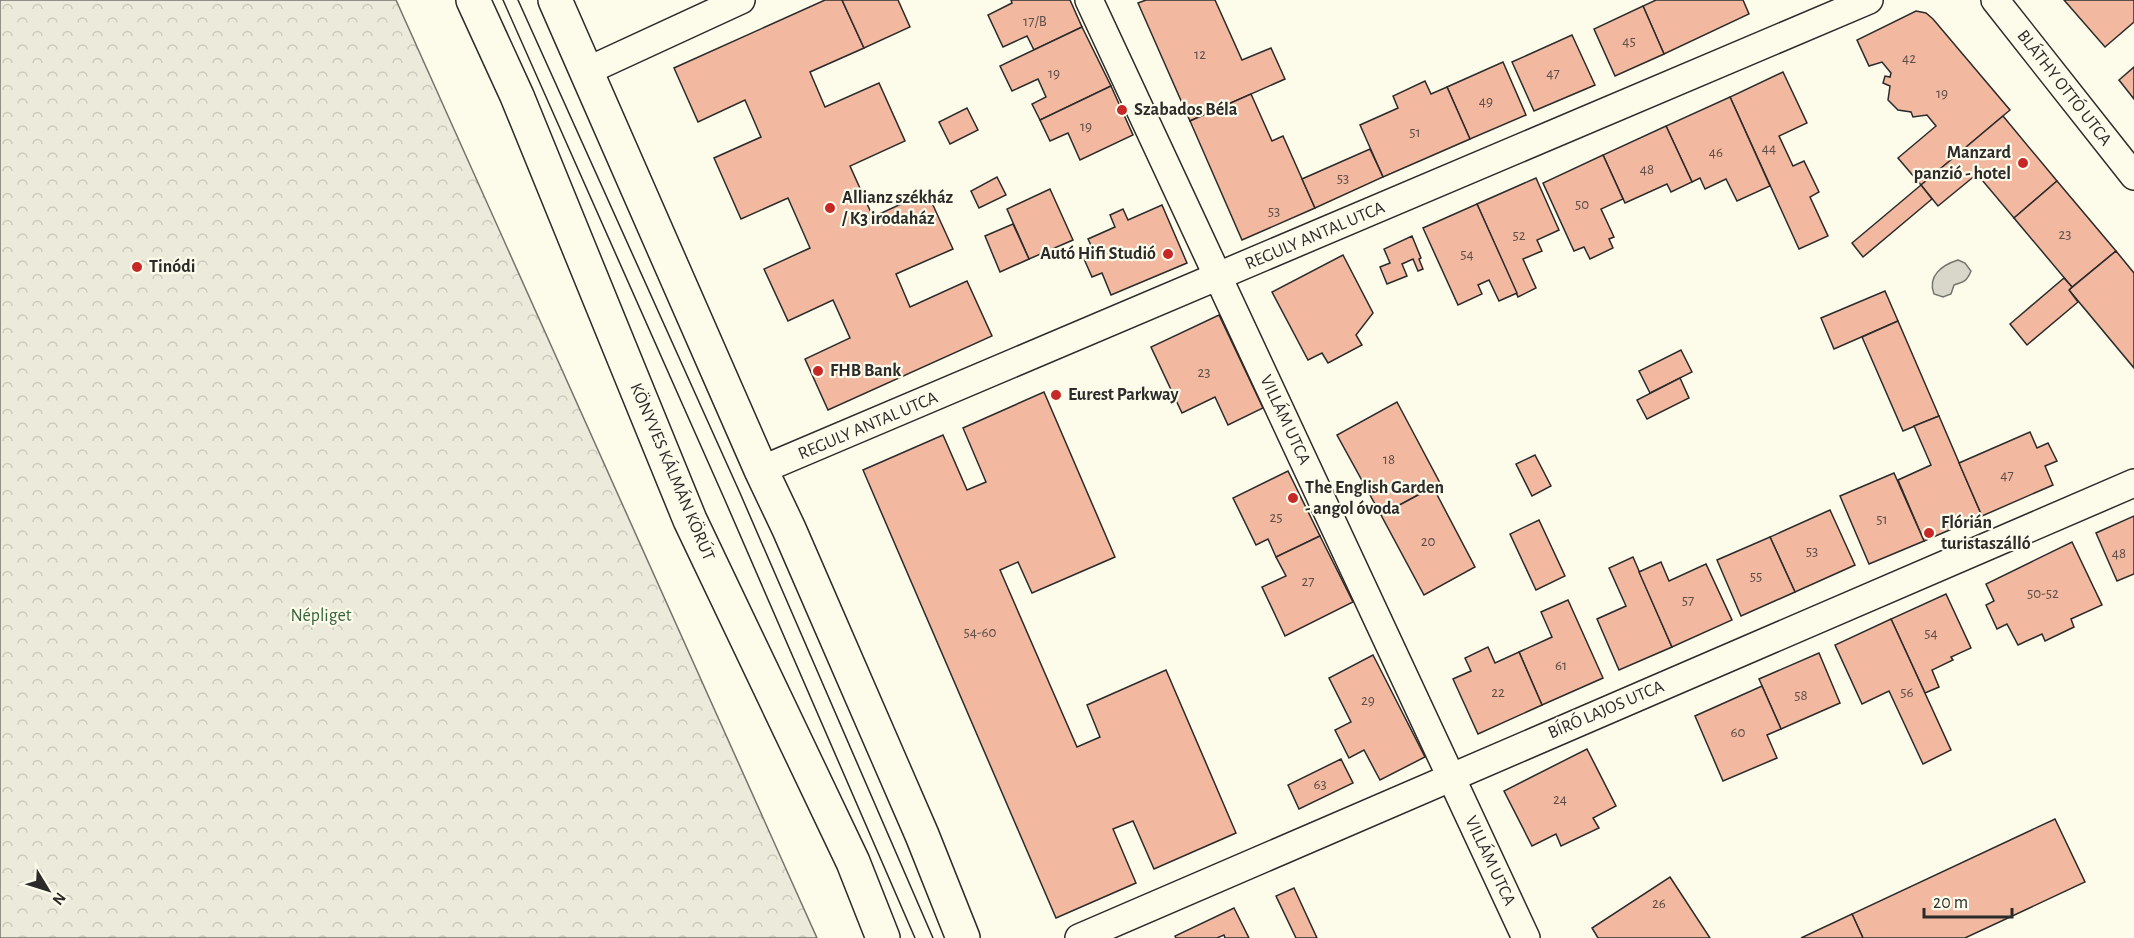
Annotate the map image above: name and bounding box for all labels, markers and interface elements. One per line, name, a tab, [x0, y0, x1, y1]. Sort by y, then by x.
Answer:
house number: 17/B	[1023, 14, 1047, 29]
street label: BLÁTHY OTTÓ UTCA	[2013, 25, 2117, 150]
house number: 45	[1622, 34, 1636, 49]
house number: 12	[1194, 47, 1206, 62]
house number: 42	[1902, 51, 1916, 66]
house number: 19	[1048, 66, 1060, 81]
house number: 47	[1546, 66, 1560, 81]
house number: 19	[1936, 86, 1948, 101]
house number: 49	[1479, 94, 1493, 109]
place label: Szabados Béla	[1134, 101, 1238, 119]
marker: Szabados Béla	[1115, 103, 1129, 117]
house number: 19	[1080, 119, 1092, 134]
house number: 51	[1409, 125, 1421, 140]
house number: 44	[1762, 141, 1776, 156]
place label: Manzard panzió - hotel	[1914, 144, 2012, 183]
house number: 46	[1709, 145, 1723, 160]
marker: Manzard panzió - hotel	[2016, 156, 2030, 170]
house number: 48	[1640, 162, 1654, 177]
house number: 53	[1337, 171, 1349, 186]
place label: Allianz székház / K3 irodaház	[841, 189, 954, 228]
house number: 50	[1575, 197, 1589, 212]
street label: REGULY ANTAL UTCA	[1243, 198, 1388, 274]
marker: Allianz székház / K3 irodaház	[823, 201, 837, 215]
house number: 53	[1268, 204, 1280, 219]
house number: 23	[2058, 227, 2072, 242]
house number: 52	[1512, 228, 1526, 243]
place label: Autó Hifi Studió	[1040, 245, 1156, 263]
marker: Autó Hifi Studió	[1161, 247, 1175, 261]
house number: 54	[1460, 247, 1474, 262]
place label: Tinódi	[149, 258, 195, 276]
marker: Tinódi	[130, 260, 144, 274]
place label: FHB Bank	[830, 362, 901, 380]
marker: FHB Bank	[811, 364, 825, 378]
house number: 23	[1197, 365, 1211, 380]
street label: VILLÁM UTCA	[1256, 371, 1317, 468]
street label: KÖNYVES KÁLMÁN KÖRÚT	[626, 379, 720, 564]
place label: Eurest Parkway	[1068, 386, 1180, 404]
street label: REGULY ANTAL UTCA	[796, 388, 941, 464]
marker: Eurest Parkway	[1049, 388, 1063, 402]
house number: 18	[1383, 452, 1395, 467]
house number: 47	[2000, 468, 2014, 483]
place label: The English Garden - angol óvoda	[1305, 479, 1444, 518]
marker: The English Garden - angol óvoda	[1286, 491, 1300, 505]
house number: 25	[1269, 510, 1283, 525]
house number: 51	[1876, 512, 1888, 527]
place label: Flórián turistaszálló	[1941, 514, 2031, 553]
marker: Flórián turistaszálló	[1922, 526, 1936, 540]
house number: 20	[1421, 534, 1435, 549]
house number: 53	[1806, 544, 1818, 559]
house number: 48	[2112, 546, 2126, 561]
house number: 55	[1750, 569, 1762, 584]
house number: 27	[1301, 574, 1315, 589]
house number: 50-52	[2027, 586, 2059, 601]
house number: 57	[1682, 593, 1694, 608]
park label: Népliget	[290, 607, 352, 625]
house number: 54-60	[963, 625, 997, 640]
house number: 54	[1924, 626, 1938, 641]
house number: 61	[1555, 658, 1567, 673]
street label: BÍRÓ LAJOS UTCA	[1544, 675, 1667, 742]
house number: 22	[1491, 685, 1505, 700]
house number: 56	[1900, 685, 1914, 700]
house number: 58	[1794, 688, 1808, 703]
house number: 29	[1361, 693, 1375, 708]
house number: 60	[1731, 725, 1746, 740]
house number: 63	[1313, 777, 1327, 792]
house number: 24	[1553, 792, 1567, 807]
street label: VILLÁM UTCA	[1461, 812, 1522, 909]
north arrow	[18, 860, 78, 920]
scale bar	[1924, 881, 2012, 919]
text: N	[49, 889, 69, 908]
text: 20 m	[1933, 894, 1968, 912]
house number: 26	[1652, 896, 1666, 911]

